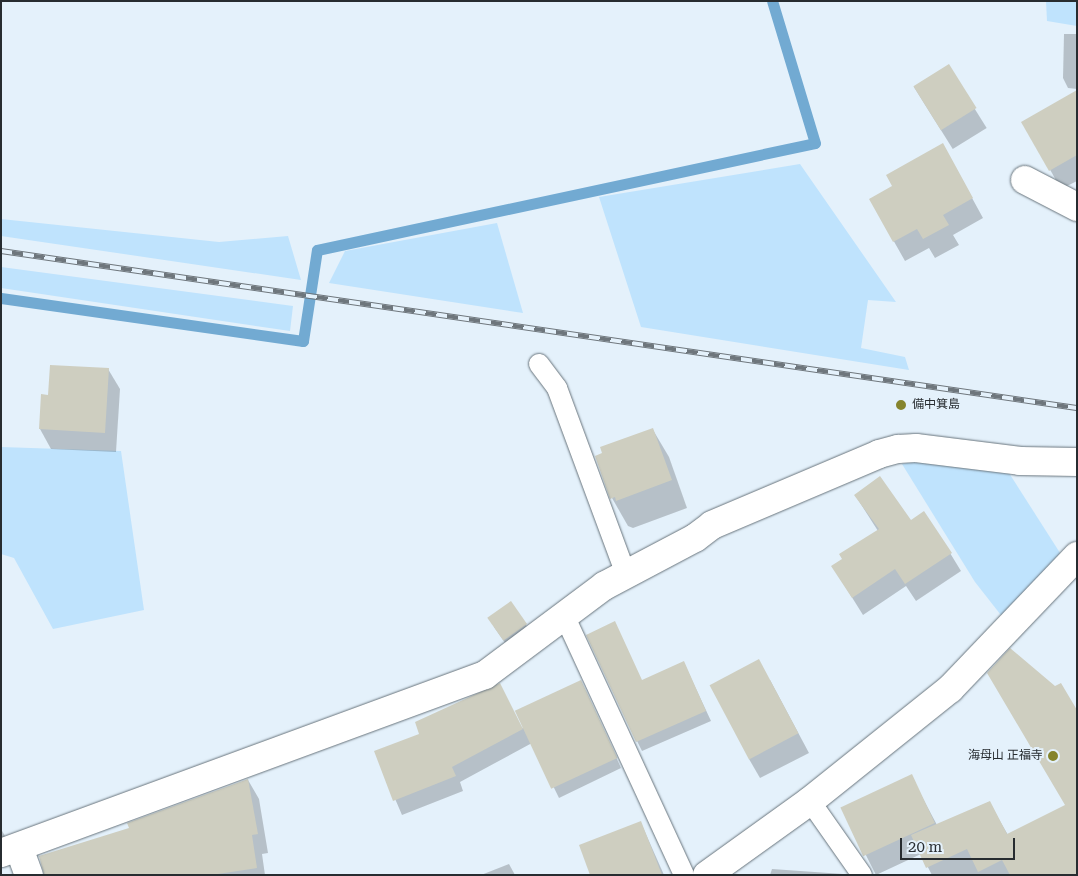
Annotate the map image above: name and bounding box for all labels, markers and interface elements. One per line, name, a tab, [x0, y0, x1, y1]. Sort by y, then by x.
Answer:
marker: 備中箕島	[894, 398, 908, 412]
place label: 備中箕島	[912, 398, 960, 412]
place label: 海母山 正福寺	[968, 749, 1043, 763]
marker: 海母山 正福寺	[1047, 750, 1059, 762]
scale bar	[903, 828, 1018, 860]
text: 20 m	[908, 838, 942, 856]

